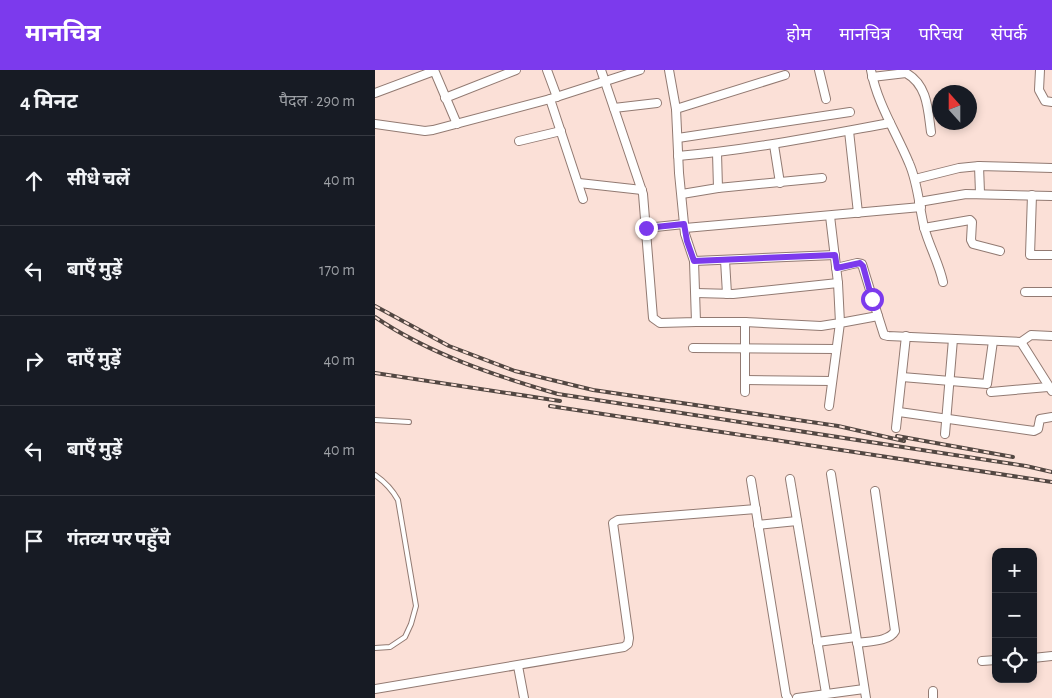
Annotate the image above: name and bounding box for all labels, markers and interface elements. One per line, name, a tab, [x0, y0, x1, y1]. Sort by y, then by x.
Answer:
text: मानचित्र	[25, 22, 101, 46]
text: होम	[786, 26, 811, 44]
text: मानचित्र	[839, 26, 891, 44]
text: परिचय	[919, 26, 963, 44]
text: संपर्क	[991, 26, 1027, 44]
north arrow	[932, 85, 977, 130]
text: 4 मिनट	[20, 91, 78, 112]
text: पैदल · 290 m	[279, 93, 355, 109]
icon: ahead	[20, 167, 48, 195]
text: सीधे चलें	[67, 170, 130, 189]
text: 40 m	[323, 172, 355, 188]
route end	[635, 217, 658, 240]
icon: left	[20, 257, 48, 285]
text: बाएँ मुड़ें	[67, 260, 122, 279]
text: 170 m	[319, 262, 355, 278]
route start	[861, 288, 884, 311]
icon: right	[20, 347, 48, 375]
text: दाएँ मुड़ें	[67, 350, 121, 369]
text: 40 m	[323, 352, 355, 368]
icon: left	[20, 437, 48, 465]
text: बाएँ मुड़ें	[67, 440, 122, 459]
text: 40 m	[323, 442, 355, 458]
icon: arrive	[20, 527, 48, 555]
text: गंतव्य पर पहुँचे	[67, 530, 170, 549]
map controls	[992, 548, 1037, 683]
button: +	[992, 548, 1037, 593]
button: −	[992, 593, 1037, 638]
button: locate	[992, 638, 1037, 683]

